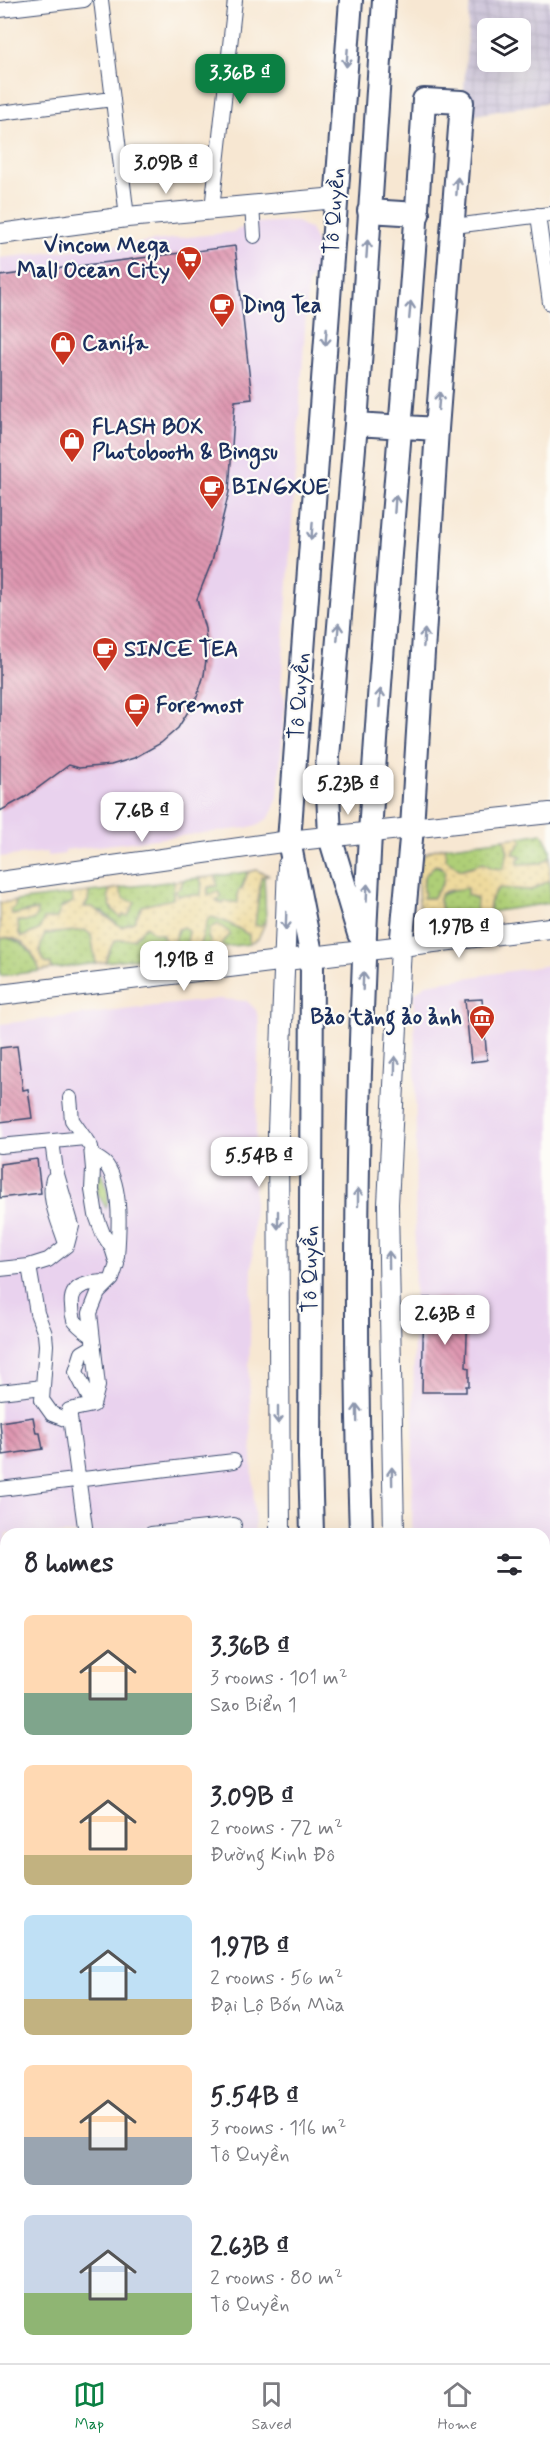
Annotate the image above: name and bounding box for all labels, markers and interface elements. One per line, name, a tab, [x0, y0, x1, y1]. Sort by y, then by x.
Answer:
map controls	[477, 18, 531, 72]
button: layers	[477, 18, 531, 72]
one-way arrow	[341, 48, 352, 68]
pin: 3.36B ₫	[185, 54, 295, 105]
text: 3.36B ₫	[209, 60, 271, 87]
pin: 3.09B ₫	[111, 144, 221, 195]
text: 3.09B ₫	[134, 150, 198, 177]
street label: Tô Quyền	[318, 166, 352, 256]
one-way arrow	[451, 177, 462, 196]
place label: Vincom Mega Mall Ocean City	[17, 232, 170, 285]
one-way arrow	[362, 240, 373, 260]
supermarket icon: Vincom Mega Mall Ocean City	[174, 244, 204, 282]
cafe icon: Ding Tea	[207, 291, 237, 329]
place label: Ding Tea	[242, 292, 322, 323]
one-way arrow	[405, 300, 416, 320]
one-way arrow	[320, 326, 331, 346]
shop icon: Canifa	[48, 329, 78, 367]
place label: Canifa	[82, 330, 149, 358]
one-way arrow	[434, 392, 445, 412]
place label: FLASH BOX Photobooth & Bingsu	[92, 414, 278, 470]
shop icon: FLASH BOX Photobooth & Bingsu	[57, 426, 87, 464]
cafe icon: BINGXUE	[197, 473, 227, 511]
place label: BINGXUE	[232, 474, 329, 502]
one-way arrow	[389, 494, 400, 514]
one-way arrow	[306, 521, 317, 541]
one-way arrow	[333, 623, 344, 642]
one-way arrow	[418, 628, 429, 648]
cafe icon: SINCE TEA	[90, 635, 120, 673]
place label: SINCE TEA	[124, 636, 238, 664]
street label: Tô Quyền	[283, 651, 317, 741]
one-way arrow	[375, 689, 386, 709]
cafe icon: Foremost	[122, 691, 152, 729]
place label: Foremost	[156, 692, 244, 720]
pin: 5.23B ₫	[293, 765, 403, 816]
text: 5.23B ₫	[317, 771, 379, 798]
pin: 7.6B ₫	[93, 792, 191, 843]
text: 7.6B ₫	[115, 798, 169, 825]
one-way arrow	[362, 883, 373, 903]
pin: 1.97B ₫	[404, 908, 514, 959]
one-way arrow	[280, 910, 291, 930]
text: 1.97B ₫	[428, 914, 490, 941]
pin: 1.91B ₫	[129, 941, 239, 992]
text: 1.91B ₫	[154, 947, 214, 974]
one-way arrow	[358, 972, 369, 992]
museum icon: Bảo tàng ảo ảnh	[467, 1003, 497, 1041]
place label: Bảo tàng ảo ảnh	[310, 1004, 462, 1036]
one-way arrow	[389, 1056, 401, 1076]
pin: 5.54B ₫	[204, 1137, 314, 1188]
text: 5.54B ₫	[225, 1143, 293, 1170]
one-way arrow	[352, 1188, 364, 1208]
one-way arrow	[272, 1210, 284, 1230]
street label: Tô Quyền	[297, 1225, 325, 1313]
one-way arrow	[383, 1251, 395, 1271]
pin: 2.63B ₫	[390, 1295, 500, 1346]
text: 2.63B ₫	[415, 1301, 475, 1328]
one-way arrow	[351, 1404, 363, 1424]
one-way arrow	[272, 1405, 284, 1425]
one-way arrow	[387, 1467, 398, 1487]
text: 8 homes	[24, 1547, 114, 1581]
icon: filters	[493, 1548, 526, 1581]
text: 3.36B ₫	[210, 1631, 290, 1665]
icon: home	[72, 1639, 144, 1711]
text: 3 rooms · 101 m²	[210, 1665, 348, 1692]
text: Sao Biển 1	[210, 1692, 297, 1719]
text: 3.09B ₫	[210, 1781, 294, 1815]
icon: home	[72, 1789, 144, 1861]
text: 2 rooms · 72 m²	[210, 1815, 343, 1842]
text: Đường Kinh Đô	[210, 1842, 335, 1869]
text: 1.97B ₫	[210, 1931, 290, 1965]
icon: home	[72, 1939, 144, 2011]
text: 2 rooms · 56 m²	[210, 1965, 343, 1992]
text: Đại Lộ Bốn Mùa	[210, 1992, 345, 2019]
text: 5.54B ₫	[210, 2081, 299, 2115]
icon: home	[72, 2089, 144, 2161]
text: 3 rooms · 116 m²	[210, 2115, 346, 2142]
text: Tô Quyền	[210, 2142, 289, 2169]
text: 2.63B ₫	[210, 2231, 289, 2265]
icon: home	[72, 2239, 144, 2311]
text: 2 rooms · 80 m²	[210, 2265, 343, 2292]
text: Tô Quyền	[210, 2292, 289, 2319]
tab: Map	[73, 2378, 106, 2435]
tab: Saved	[251, 2378, 292, 2435]
tab: Home	[437, 2378, 477, 2435]

